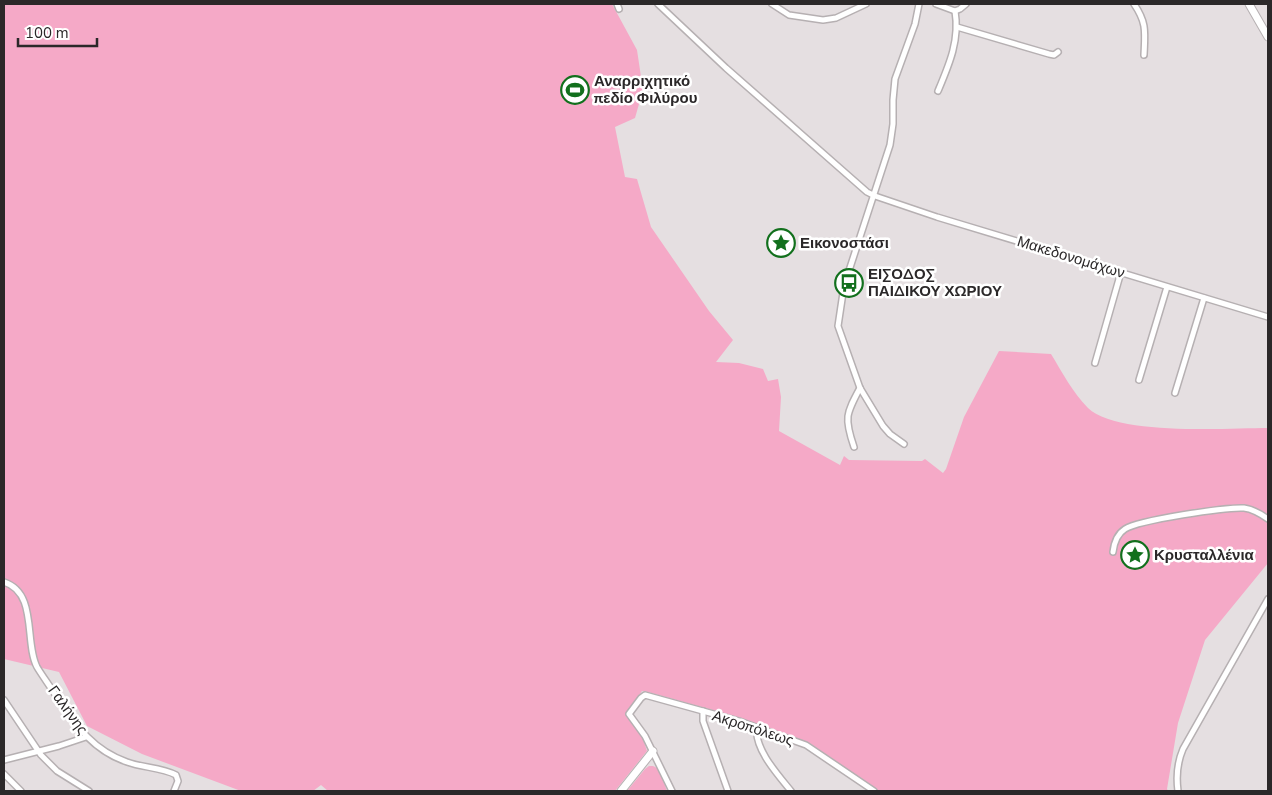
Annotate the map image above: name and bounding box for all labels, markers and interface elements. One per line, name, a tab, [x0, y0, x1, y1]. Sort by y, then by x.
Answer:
scale bar	[18, 15, 96, 47]
text: 100 m	[25, 23, 69, 43]
place label: Αναρριχητικό πεδίο Φιλύρου	[594, 71, 698, 108]
sports icon: Αναρριχητικό πεδίο Φιλύρου	[560, 75, 590, 105]
place icon: Εικονοστάσι	[766, 228, 796, 258]
street label: Μακεδονομάχων	[1015, 231, 1127, 283]
place label: Εικονοστάσι	[800, 233, 889, 253]
place label: ΕΙΣΟΔΟΣ ΠΑΙΔΙΚΟΥ ΧΩΡΙΟΥ	[868, 264, 1002, 301]
bus stop icon: ΕΙΣΟΔΟΣ ΠΑΙΔΙΚΟΥ ΧΩΡΙΟΥ	[834, 268, 864, 298]
place icon: Κρυσταλλένια	[1120, 540, 1150, 570]
place label: Κρυσταλλένια	[1154, 545, 1255, 565]
street label: Γαλήνης	[43, 682, 93, 738]
street label: Ακροπόλεως	[710, 705, 796, 751]

